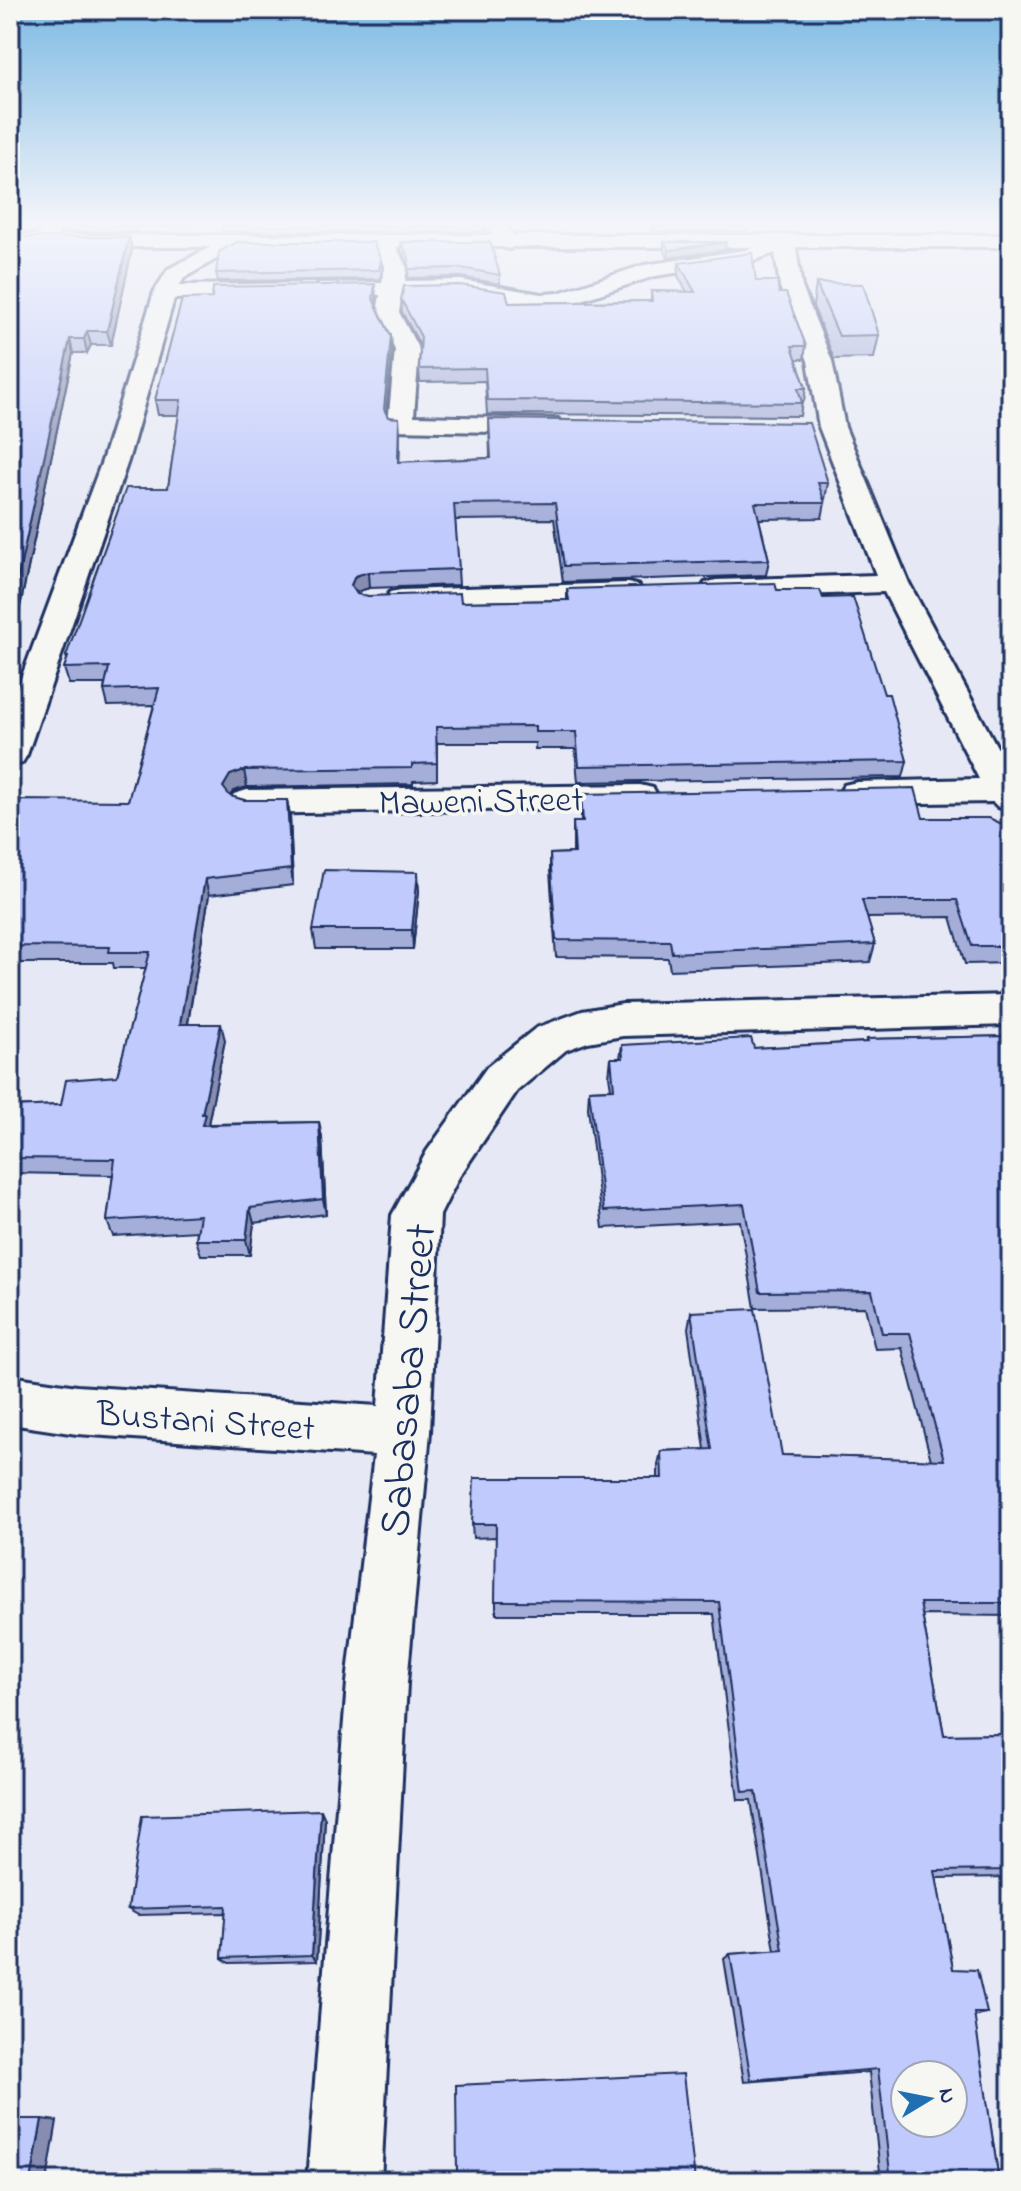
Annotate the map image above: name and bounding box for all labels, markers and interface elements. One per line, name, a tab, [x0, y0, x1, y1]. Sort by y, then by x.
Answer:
street label: Maweni Street	[378, 775, 584, 832]
street label: Sabasaba Street	[364, 1221, 456, 1540]
street label: Bustani Street	[94, 1389, 317, 1458]
north arrow	[889, 2059, 969, 2139]
text: N	[929, 2086, 963, 2106]

